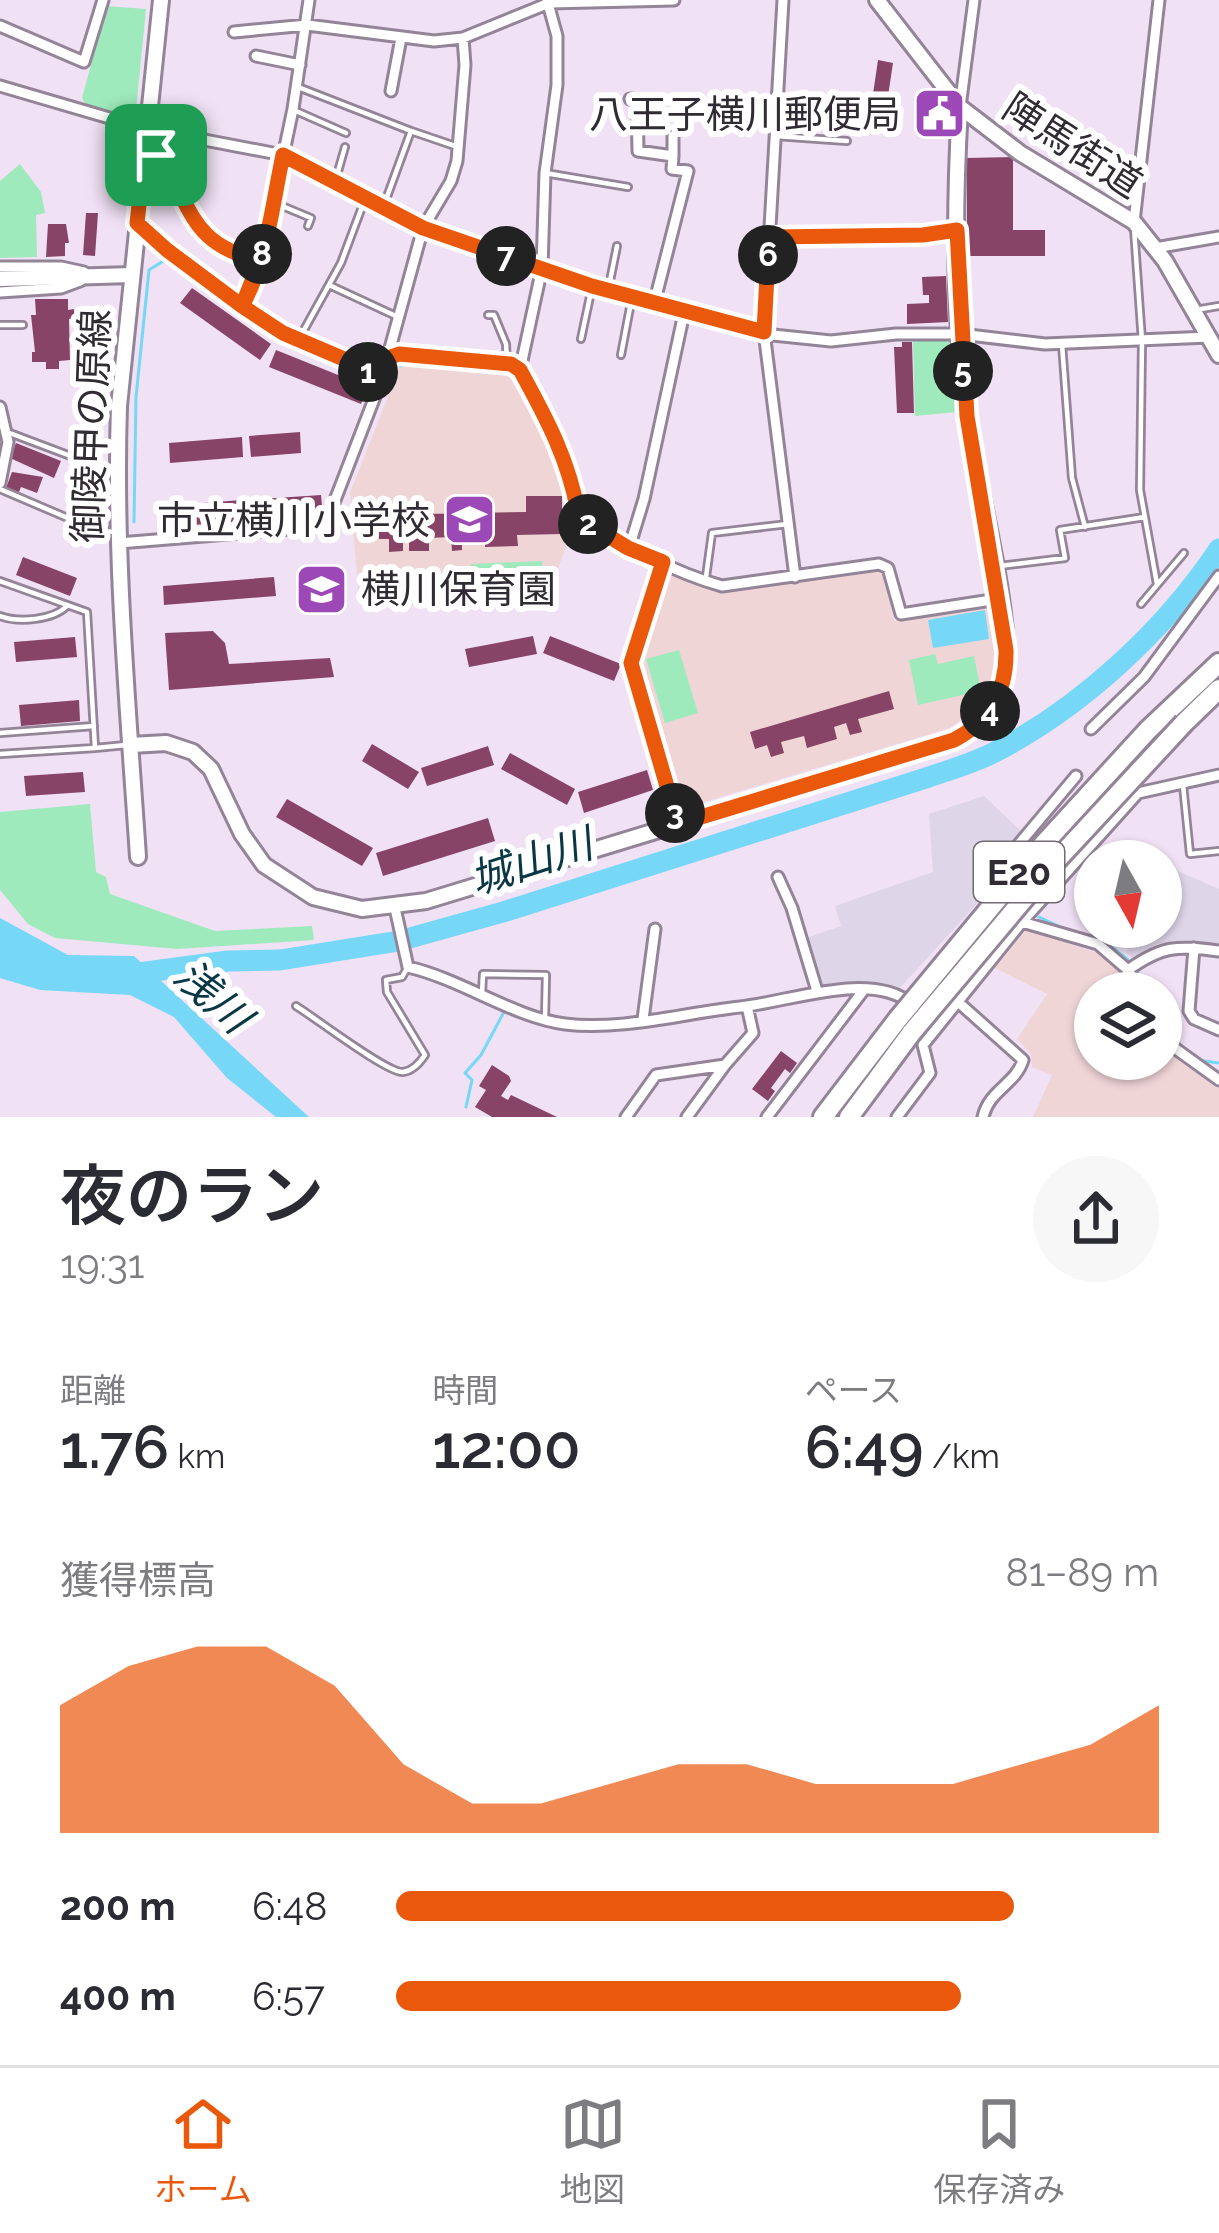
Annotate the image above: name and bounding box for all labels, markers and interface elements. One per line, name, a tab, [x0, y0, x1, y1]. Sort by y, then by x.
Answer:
street label: 陣馬街道	[995, 83, 1151, 207]
public building icon: 八王子横川郵便局	[912, 86, 968, 142]
place label: 八王子横川郵便局	[589, 91, 901, 137]
pin	[105, 104, 207, 206]
icon: arrive	[123, 122, 189, 188]
pin: 8	[232, 224, 292, 284]
pin: 6	[738, 225, 798, 285]
pin: 7	[476, 226, 536, 286]
text: 8	[252, 234, 272, 273]
text: 6	[758, 235, 778, 274]
text: 7	[497, 236, 515, 275]
street label: 御陵甲の原線	[64, 308, 118, 544]
pin: 5	[933, 341, 993, 401]
pin: 1	[338, 342, 398, 402]
text: 5	[954, 351, 972, 390]
text: 1	[360, 352, 376, 391]
school or university icon: 市立横川小学校	[441, 492, 497, 548]
pin: 2	[558, 494, 618, 554]
place label: 市立横川小学校	[157, 497, 430, 543]
text: 2	[579, 504, 597, 543]
school or university icon: 横川保育園	[294, 561, 350, 617]
place label: 横川保育園	[361, 566, 556, 612]
pin: 4	[960, 681, 1020, 741]
text: 4	[981, 691, 999, 730]
pin: 3	[645, 783, 705, 843]
text: 3	[666, 793, 684, 832]
water label: 城山川	[464, 817, 602, 904]
north arrow	[1074, 840, 1182, 948]
map controls	[1074, 840, 1182, 1080]
road number: E20	[974, 842, 1064, 902]
water label: 浅川	[165, 950, 263, 1045]
button: layers	[1074, 972, 1182, 1080]
button: share	[1033, 1156, 1159, 1282]
text: 夜のラン	[60, 1157, 324, 1234]
text: 19:31	[60, 1241, 144, 1287]
text: 距離	[60, 1371, 126, 1410]
text: 時間	[432, 1371, 498, 1410]
text: ペース	[805, 1371, 902, 1410]
text: 1.76	[60, 1412, 169, 1482]
text: 12:00	[432, 1412, 581, 1482]
text: 6:49	[805, 1412, 924, 1482]
text: km	[169, 1437, 225, 1476]
text: /km	[924, 1437, 1000, 1476]
text: 81–89 m	[1006, 1549, 1159, 1595]
text: 獲得標高	[60, 1557, 216, 1603]
text: 200 m	[60, 1883, 176, 1929]
text: 6:48	[252, 1883, 327, 1929]
text: 400 m	[60, 1973, 176, 2019]
text: 6:57	[252, 1973, 325, 2019]
tab: ホーム	[154, 2091, 252, 2211]
tab: 地図	[560, 2091, 626, 2211]
tab: 保存済み	[933, 2091, 1065, 2211]

